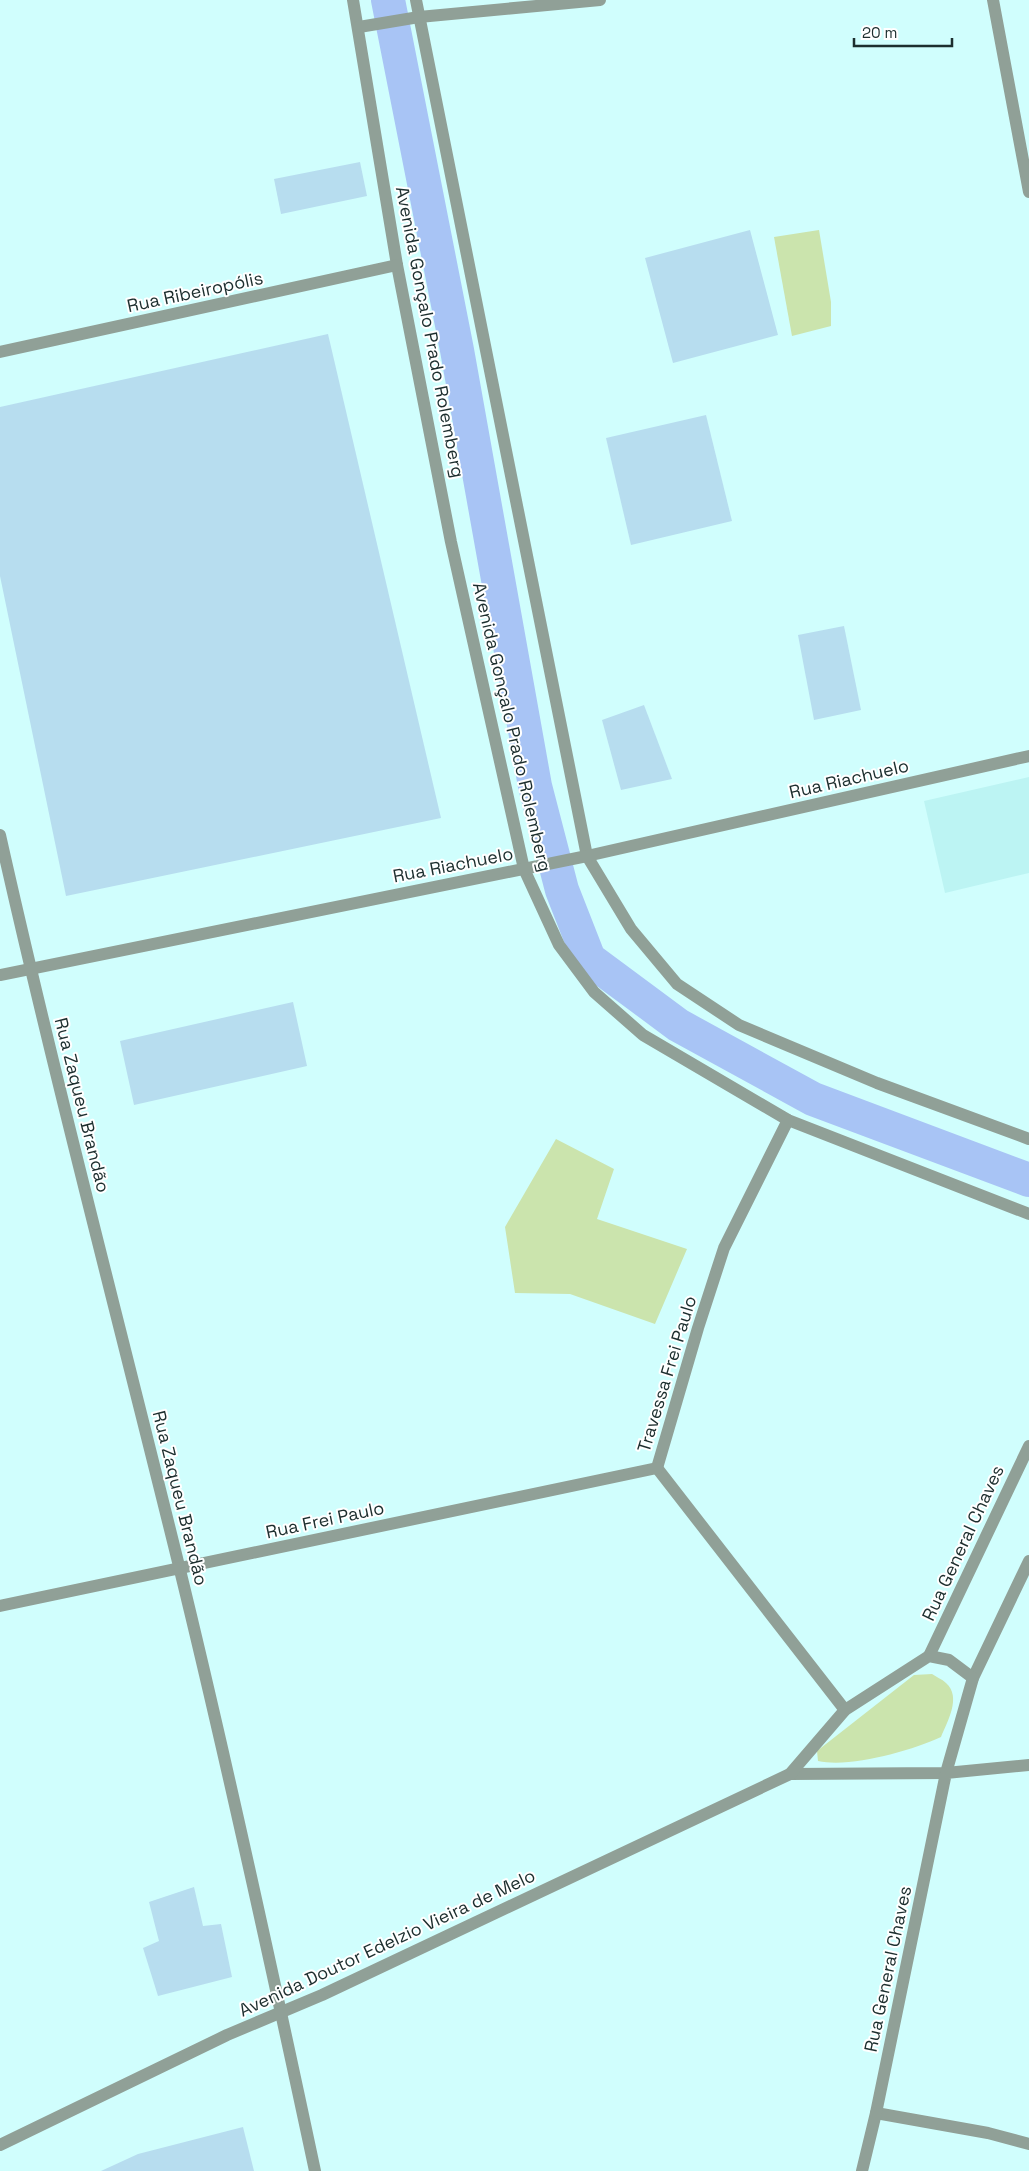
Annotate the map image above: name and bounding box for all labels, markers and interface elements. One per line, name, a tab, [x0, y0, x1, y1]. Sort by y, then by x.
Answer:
scale bar	[854, 15, 952, 47]
text: 20 m	[862, 23, 897, 42]
street label: Avenida Gonçalo Prado Rolemberg	[391, 184, 470, 480]
street label: Rua Ribeiropólis	[125, 266, 265, 317]
street label: Avenida Gonçalo Prado Rolemberg	[468, 580, 557, 874]
street label: Rua Riachuelo	[787, 754, 911, 803]
street label: Rua Riachuelo	[391, 842, 515, 887]
street label: Rua Zaqueu Brandão	[50, 1015, 115, 1195]
street label: Travessa Frei Paulo	[632, 1293, 701, 1455]
street label: Rua Zaqueu Brandão	[148, 1408, 213, 1588]
street label: Rua General Chaves	[916, 1461, 1009, 1624]
street label: Rua Frei Paulo	[264, 1496, 386, 1543]
street label: Avenida Doutor Edelzio Vieira de Melo	[235, 1864, 539, 2022]
street label: Rua General Chaves	[859, 1884, 916, 2054]

